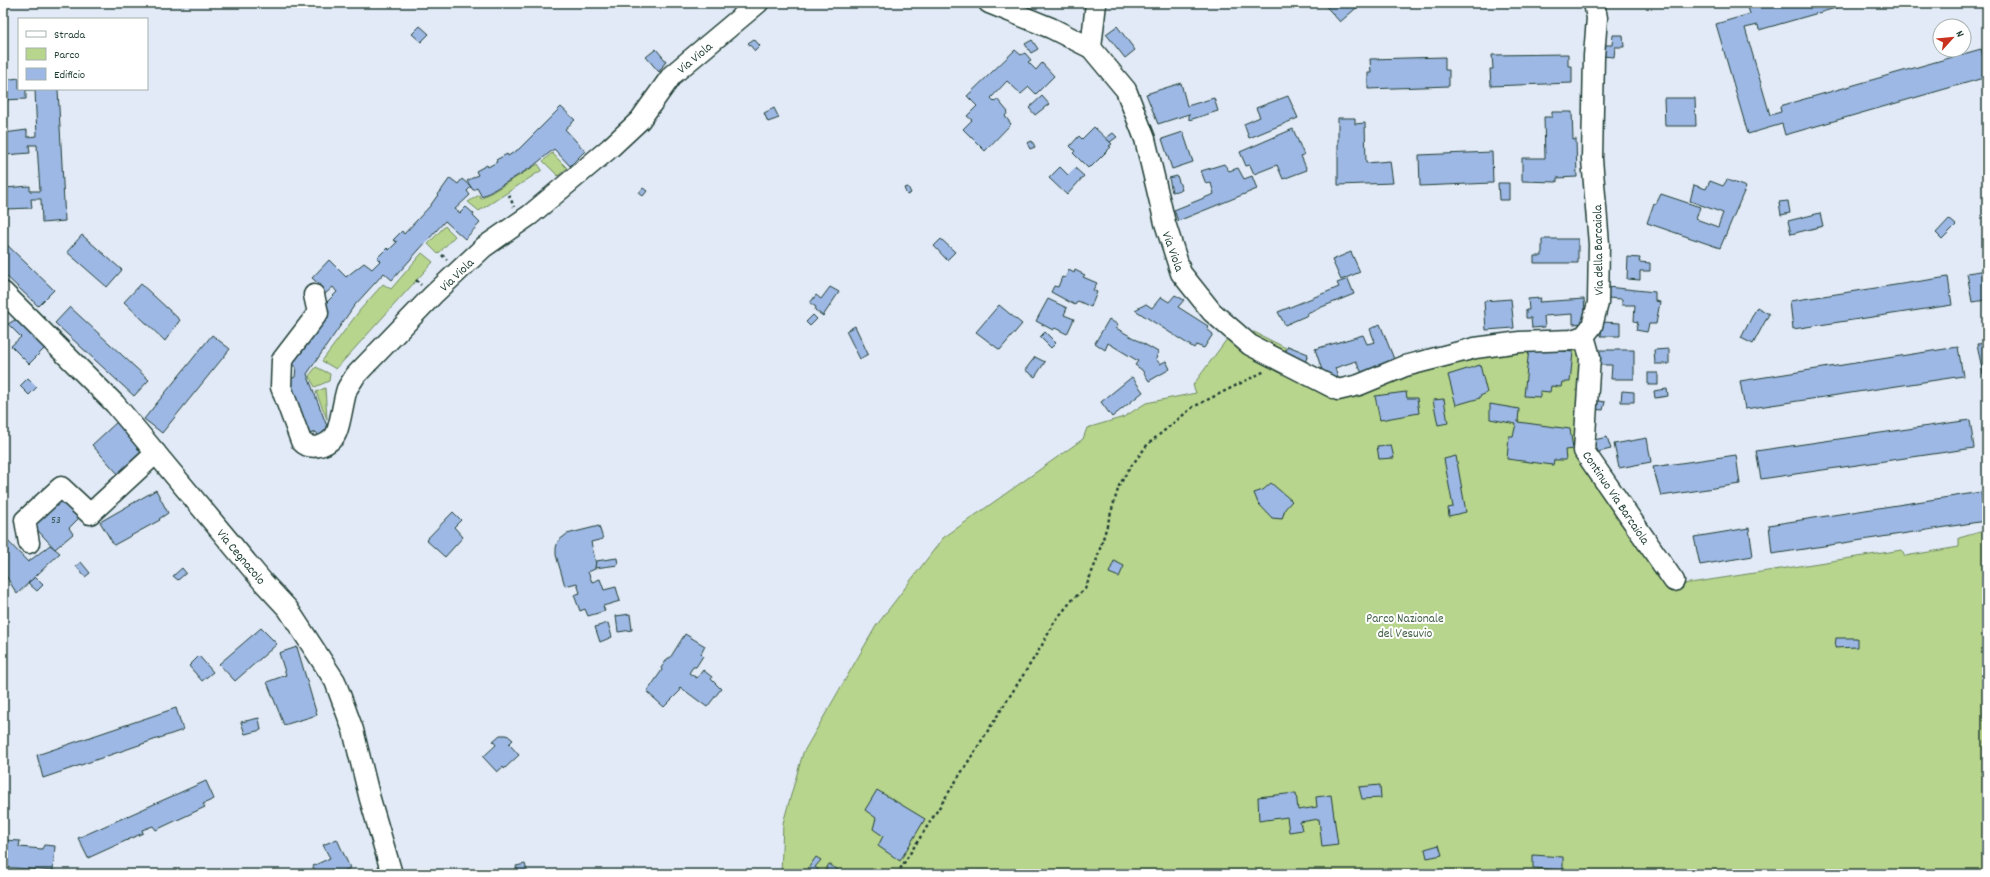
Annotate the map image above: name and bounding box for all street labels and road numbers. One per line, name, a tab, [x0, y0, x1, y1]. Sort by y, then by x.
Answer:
street label: Via Viola	[674, 38, 718, 79]
street label: Via della Barcaiola	[1589, 204, 1610, 295]
street label: Via Viola	[1156, 229, 1188, 275]
street label: Via Viola	[436, 254, 480, 297]
street label: Continuo Via Barcaiola	[1577, 448, 1654, 550]
street label: Via Cegnacolo	[211, 526, 269, 590]

